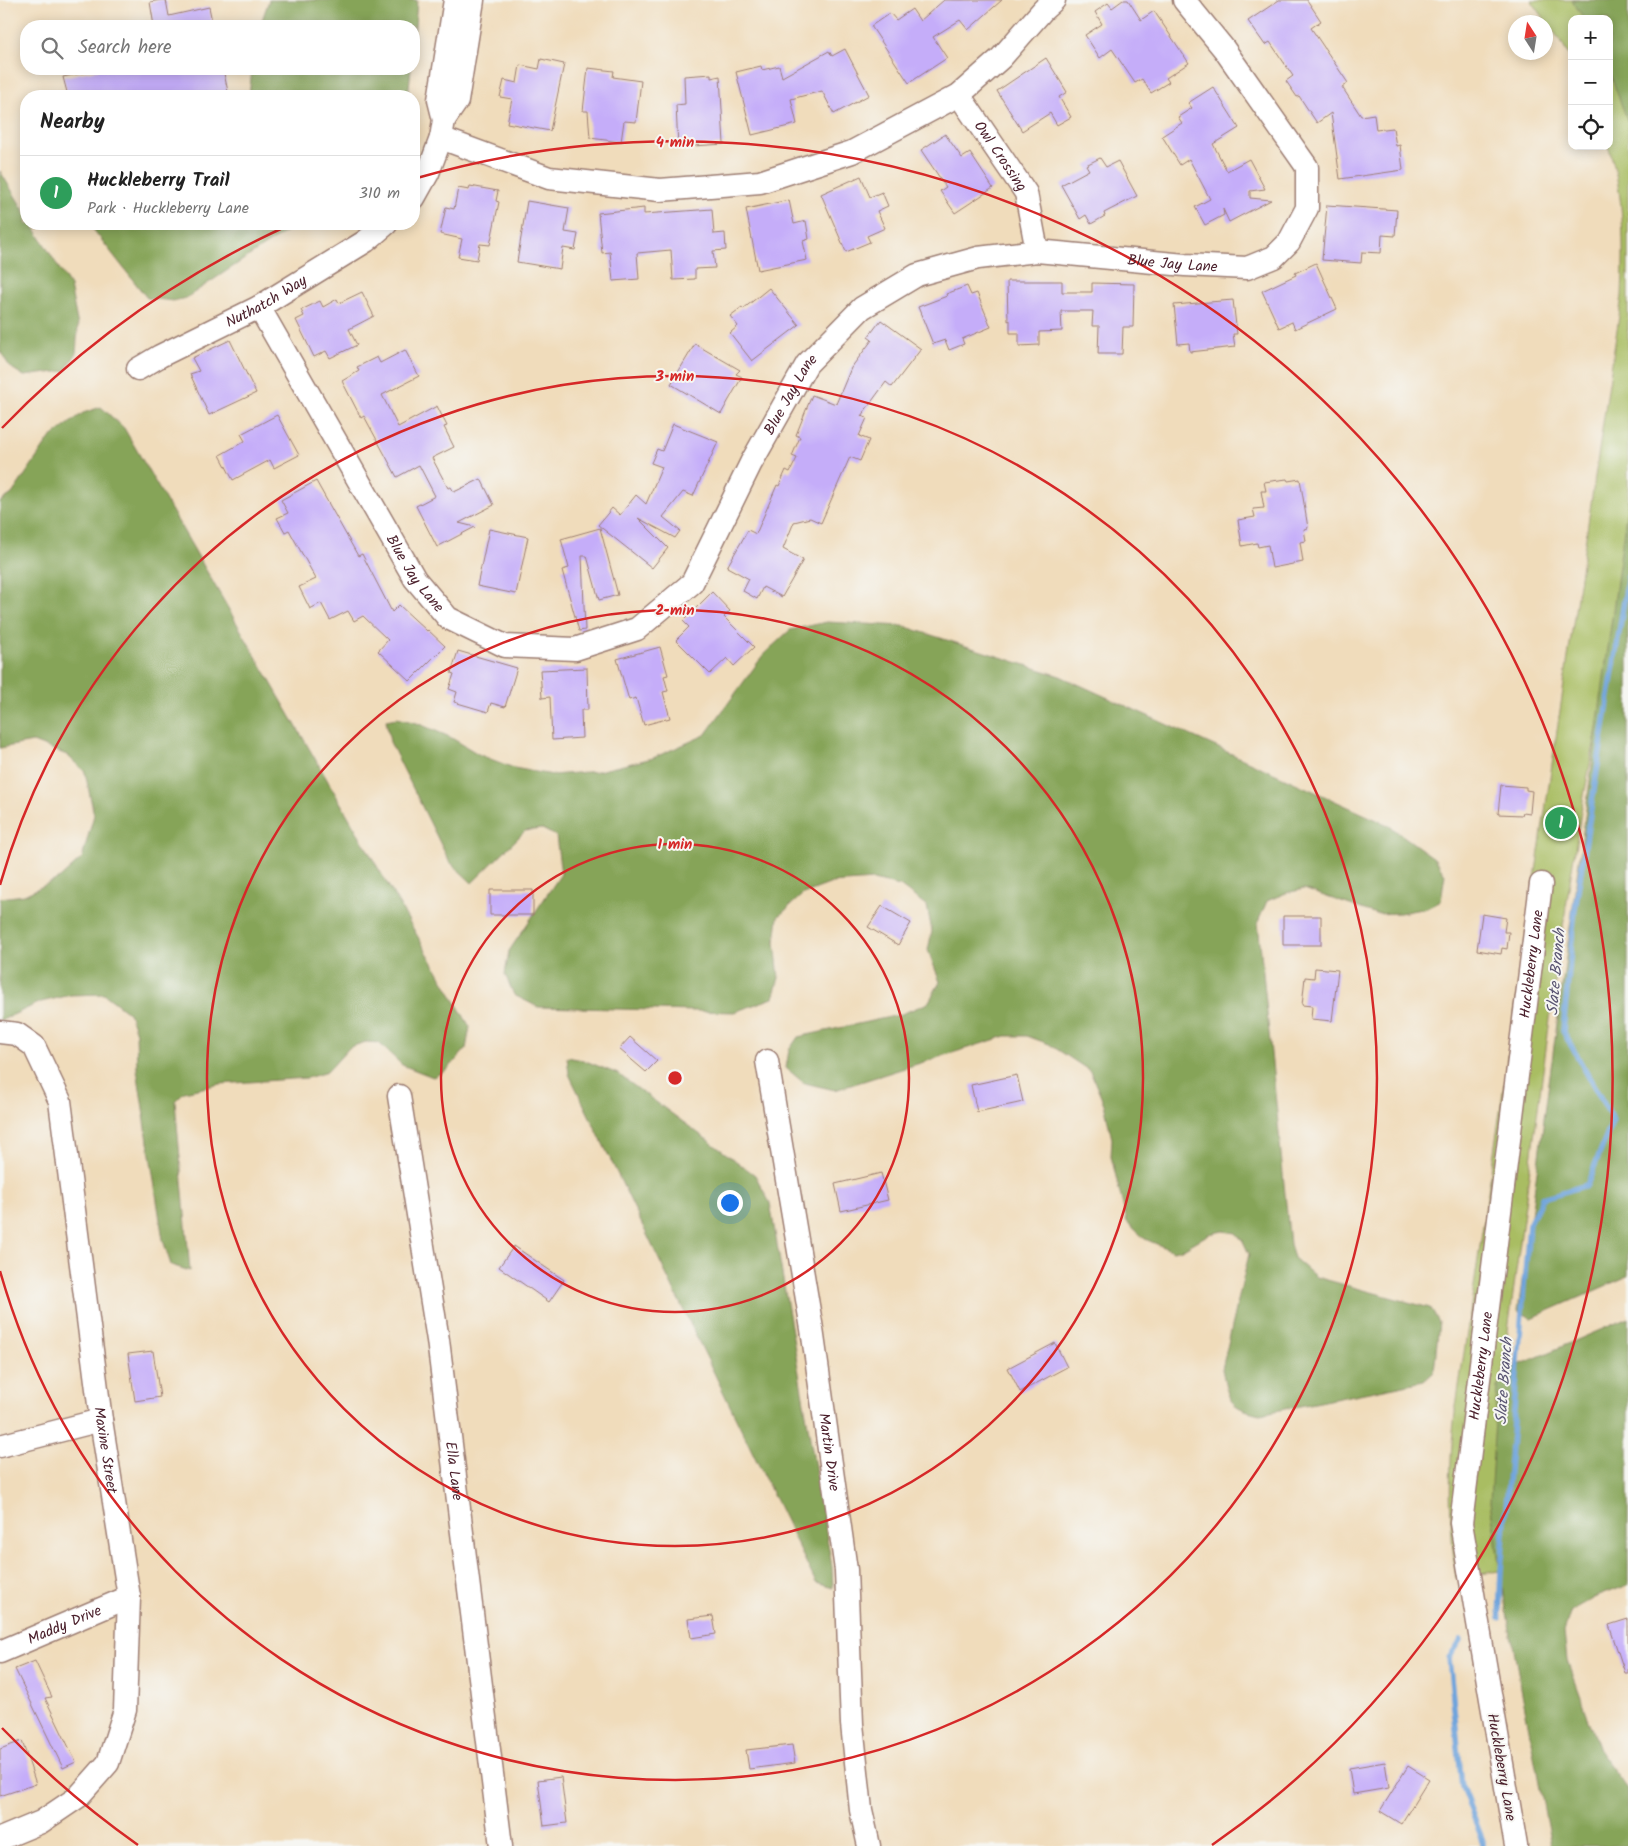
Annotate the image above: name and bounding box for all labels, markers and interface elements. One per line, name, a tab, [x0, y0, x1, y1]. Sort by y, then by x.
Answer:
north arrow	[1508, 15, 1553, 60]
map controls	[1568, 15, 1613, 150]
button: +	[1568, 15, 1613, 60]
search box	[20, 20, 420, 75]
text: Search here	[78, 33, 172, 63]
icon: search	[38, 34, 66, 62]
button: −	[1568, 60, 1613, 105]
button: locate	[1568, 105, 1613, 150]
text: Nearby	[40, 106, 105, 139]
street label: Owl Crossing	[967, 116, 1033, 197]
text: 4 min	[656, 131, 694, 155]
text: Huckleberry Trail	[87, 166, 229, 196]
text: 1	[54, 181, 58, 206]
text: 310 m	[359, 181, 400, 206]
text: Park · Huckleberry Lane	[87, 196, 249, 221]
street label: Blue Jay Lane	[1126, 249, 1218, 280]
street label: Nuthatch Way	[222, 269, 313, 335]
street label: Blue Jay Lane	[758, 349, 824, 440]
text: 3 min	[655, 365, 694, 389]
street label: Blue Jay Lane	[379, 530, 450, 619]
text: 2 min	[655, 599, 695, 623]
pin: 1	[1545, 804, 1577, 842]
text: 1 min	[658, 833, 692, 857]
street label: Huckleberry Lane	[1513, 908, 1551, 1020]
water label: Slate Branch	[1540, 926, 1573, 1017]
centre of rings	[666, 1069, 684, 1087]
your location	[717, 1190, 743, 1216]
street label: Huckleberry Lane	[1463, 1310, 1500, 1422]
water label: Slate Branch	[1489, 1335, 1520, 1425]
street label: Maxine Street	[86, 1405, 124, 1496]
street label: Martin Drive	[811, 1412, 846, 1493]
street label: Ella Lane	[438, 1440, 469, 1502]
street label: Maddy Drive	[24, 1599, 106, 1652]
street label: Huckleberry Lane	[1480, 1711, 1522, 1823]

